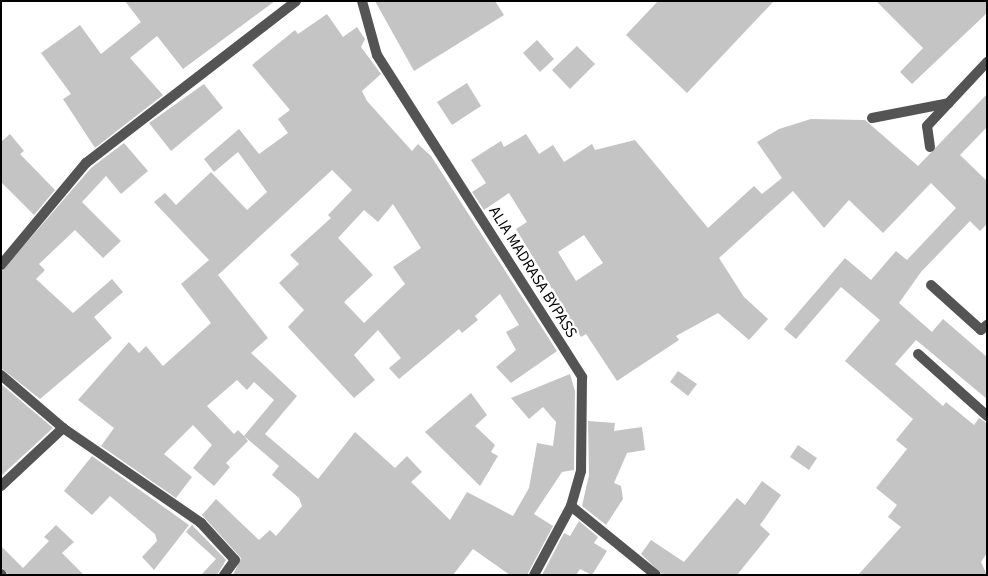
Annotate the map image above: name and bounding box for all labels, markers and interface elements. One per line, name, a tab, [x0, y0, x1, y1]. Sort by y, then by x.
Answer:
street label: ALIA MADRASA BYPASS	[485, 203, 581, 341]

